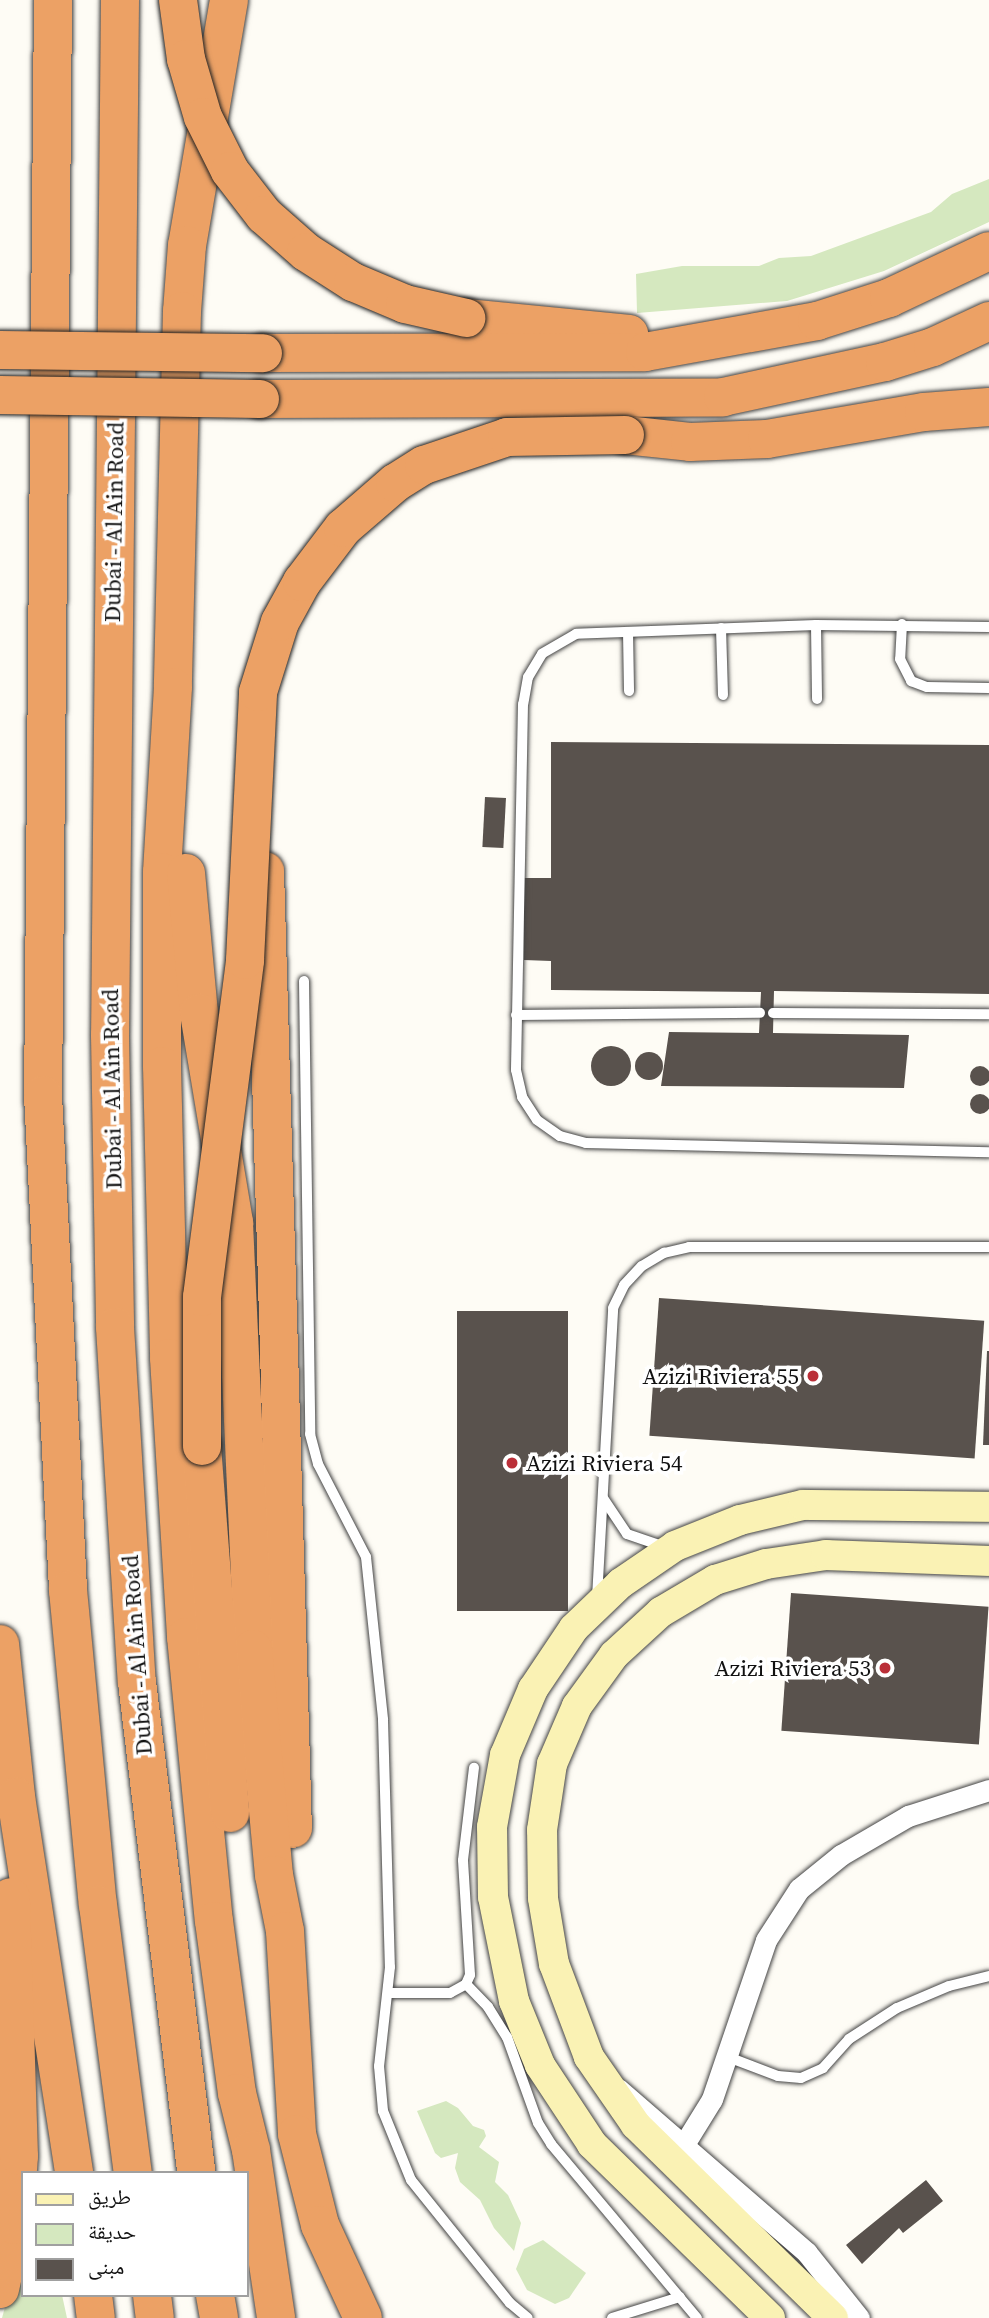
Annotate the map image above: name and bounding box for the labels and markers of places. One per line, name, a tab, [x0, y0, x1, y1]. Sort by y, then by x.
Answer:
place label: Azizi Riviera 55	[642, 1362, 799, 1390]
marker: Azizi Riviera 55	[805, 1368, 821, 1384]
place label: Azizi Riviera 54	[526, 1449, 683, 1477]
marker: Azizi Riviera 54	[504, 1455, 520, 1471]
place label: Azizi Riviera 53	[714, 1654, 871, 1682]
marker: Azizi Riviera 53	[877, 1660, 893, 1676]

